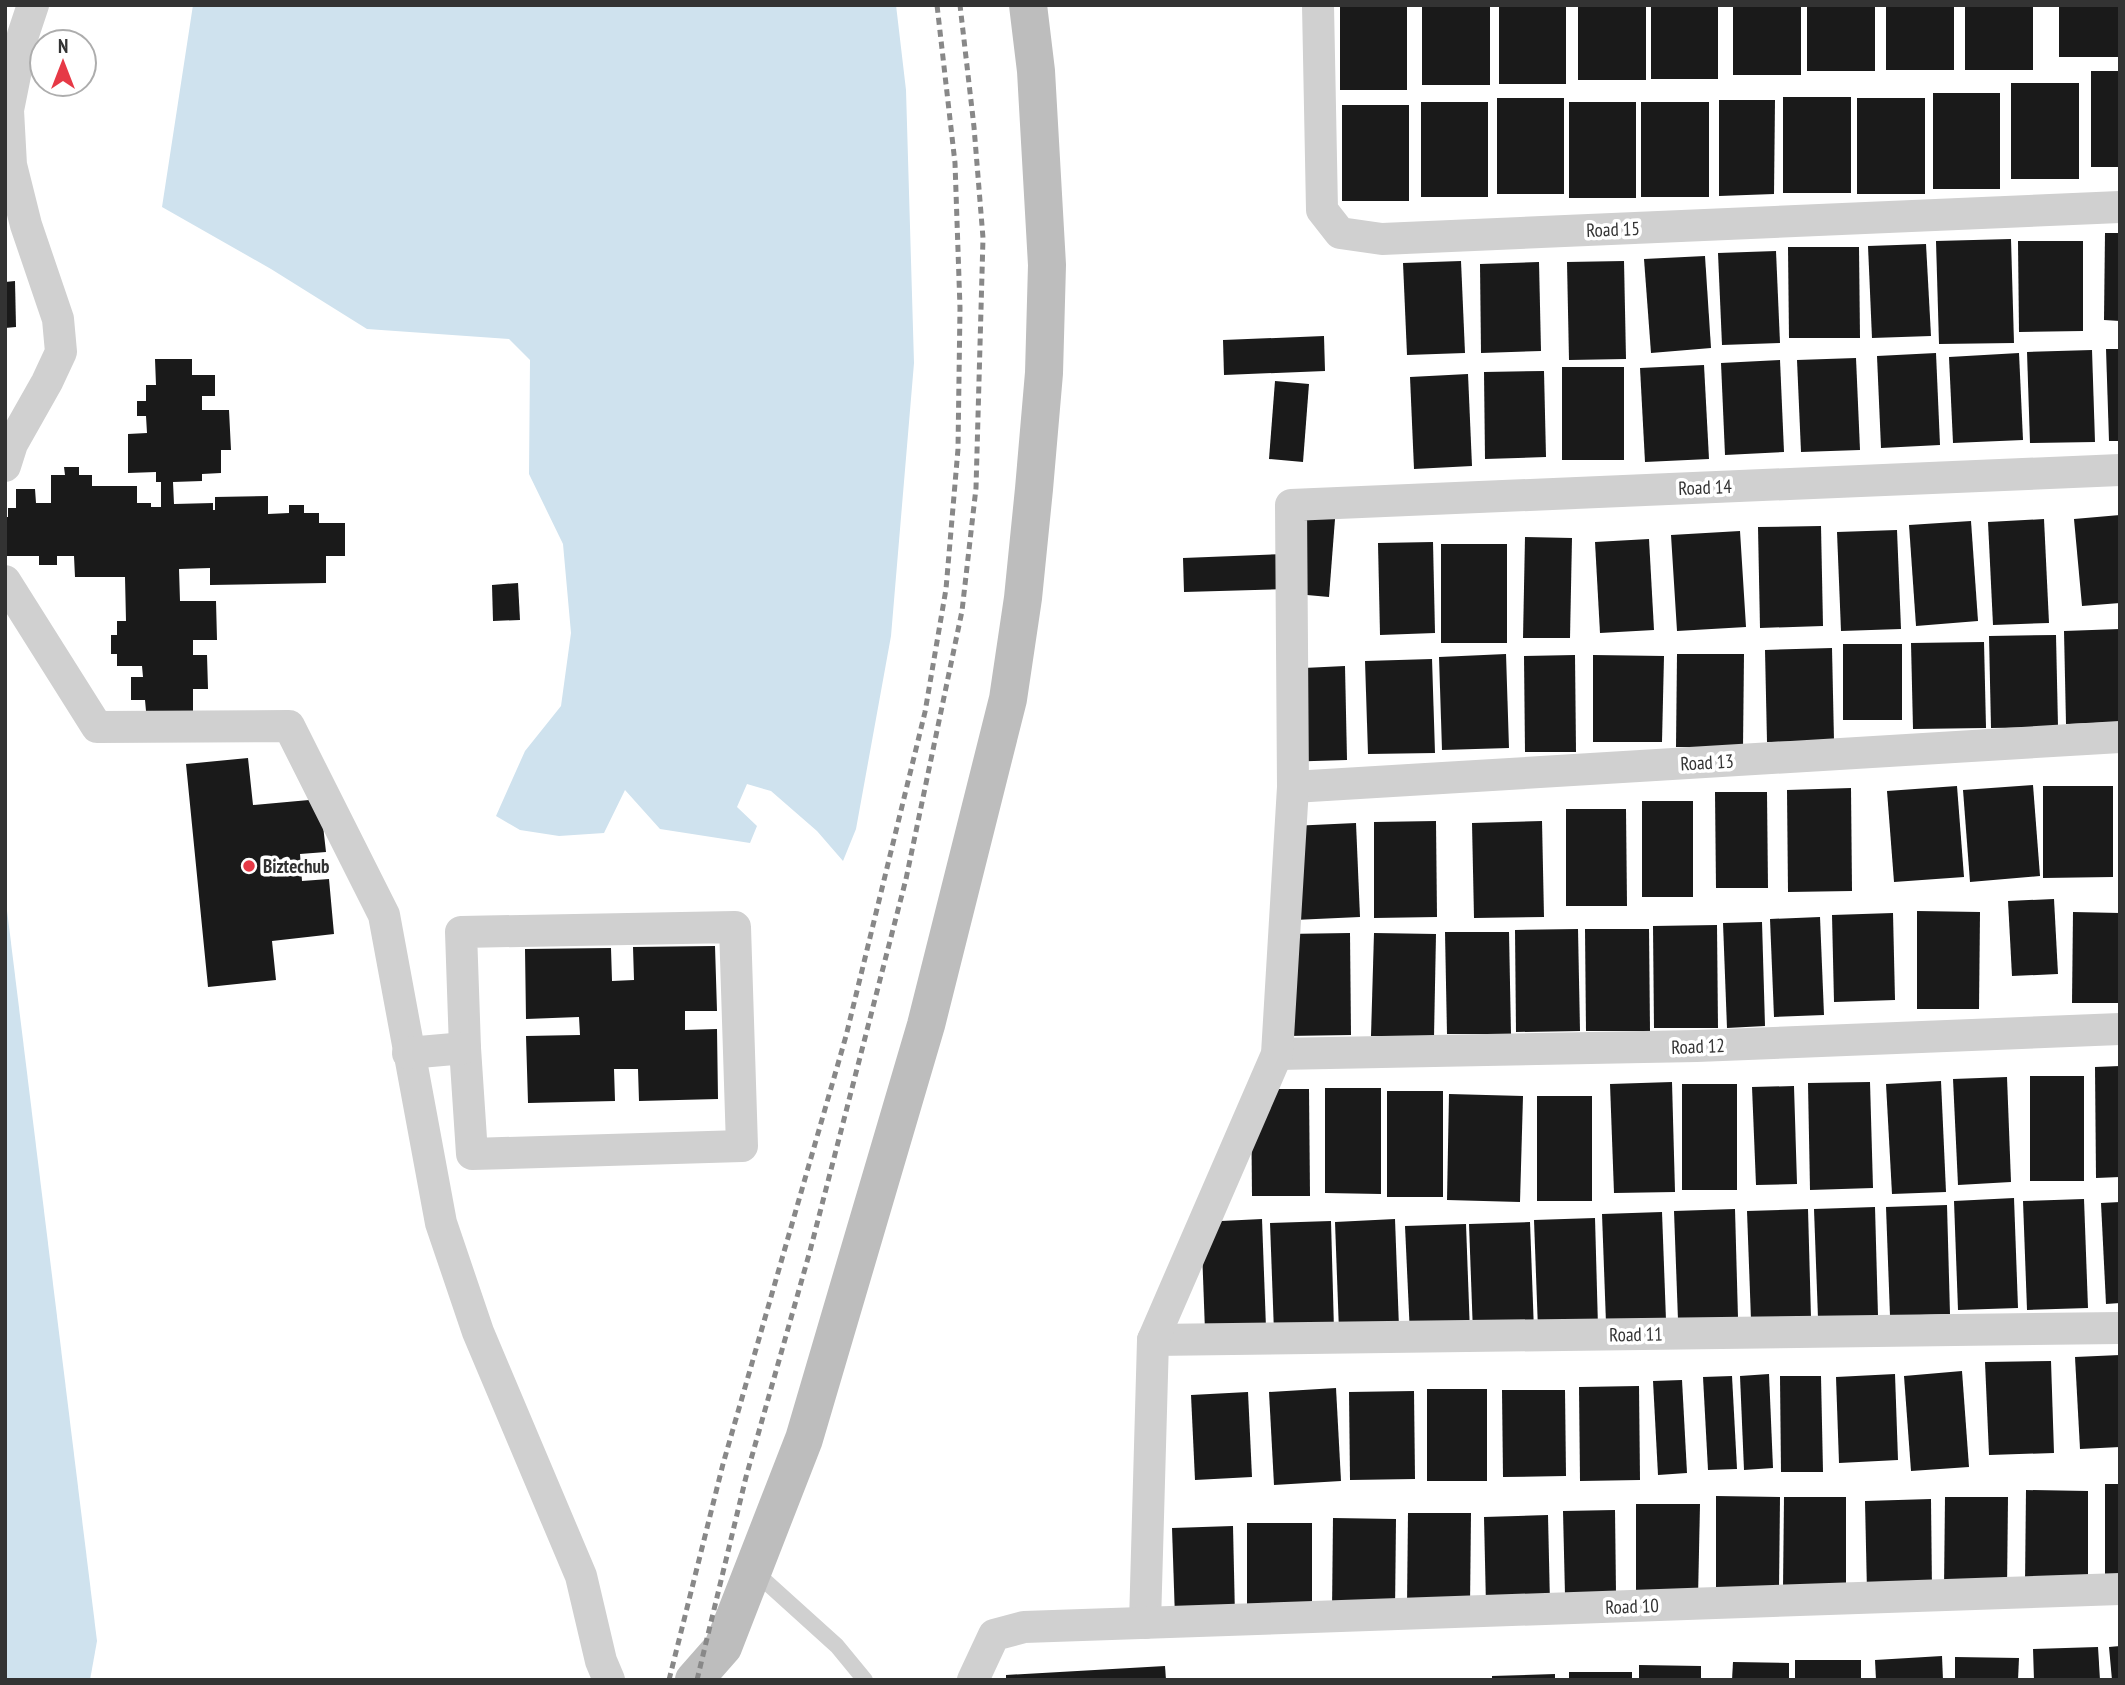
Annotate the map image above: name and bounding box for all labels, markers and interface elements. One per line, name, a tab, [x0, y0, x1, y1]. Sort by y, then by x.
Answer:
north arrow	[28, 28, 98, 98]
text: N	[58, 34, 68, 58]
street label: Road 15	[1586, 216, 1640, 242]
street label: Road 14	[1678, 474, 1733, 500]
street label: Road 13	[1680, 749, 1734, 775]
place label: Biztechub	[263, 854, 329, 878]
marker: Biztechub	[241, 858, 257, 874]
street label: Road 12	[1671, 1033, 1725, 1059]
street label: Road 11	[1609, 1322, 1663, 1346]
street label: Road 10	[1605, 1593, 1659, 1619]

